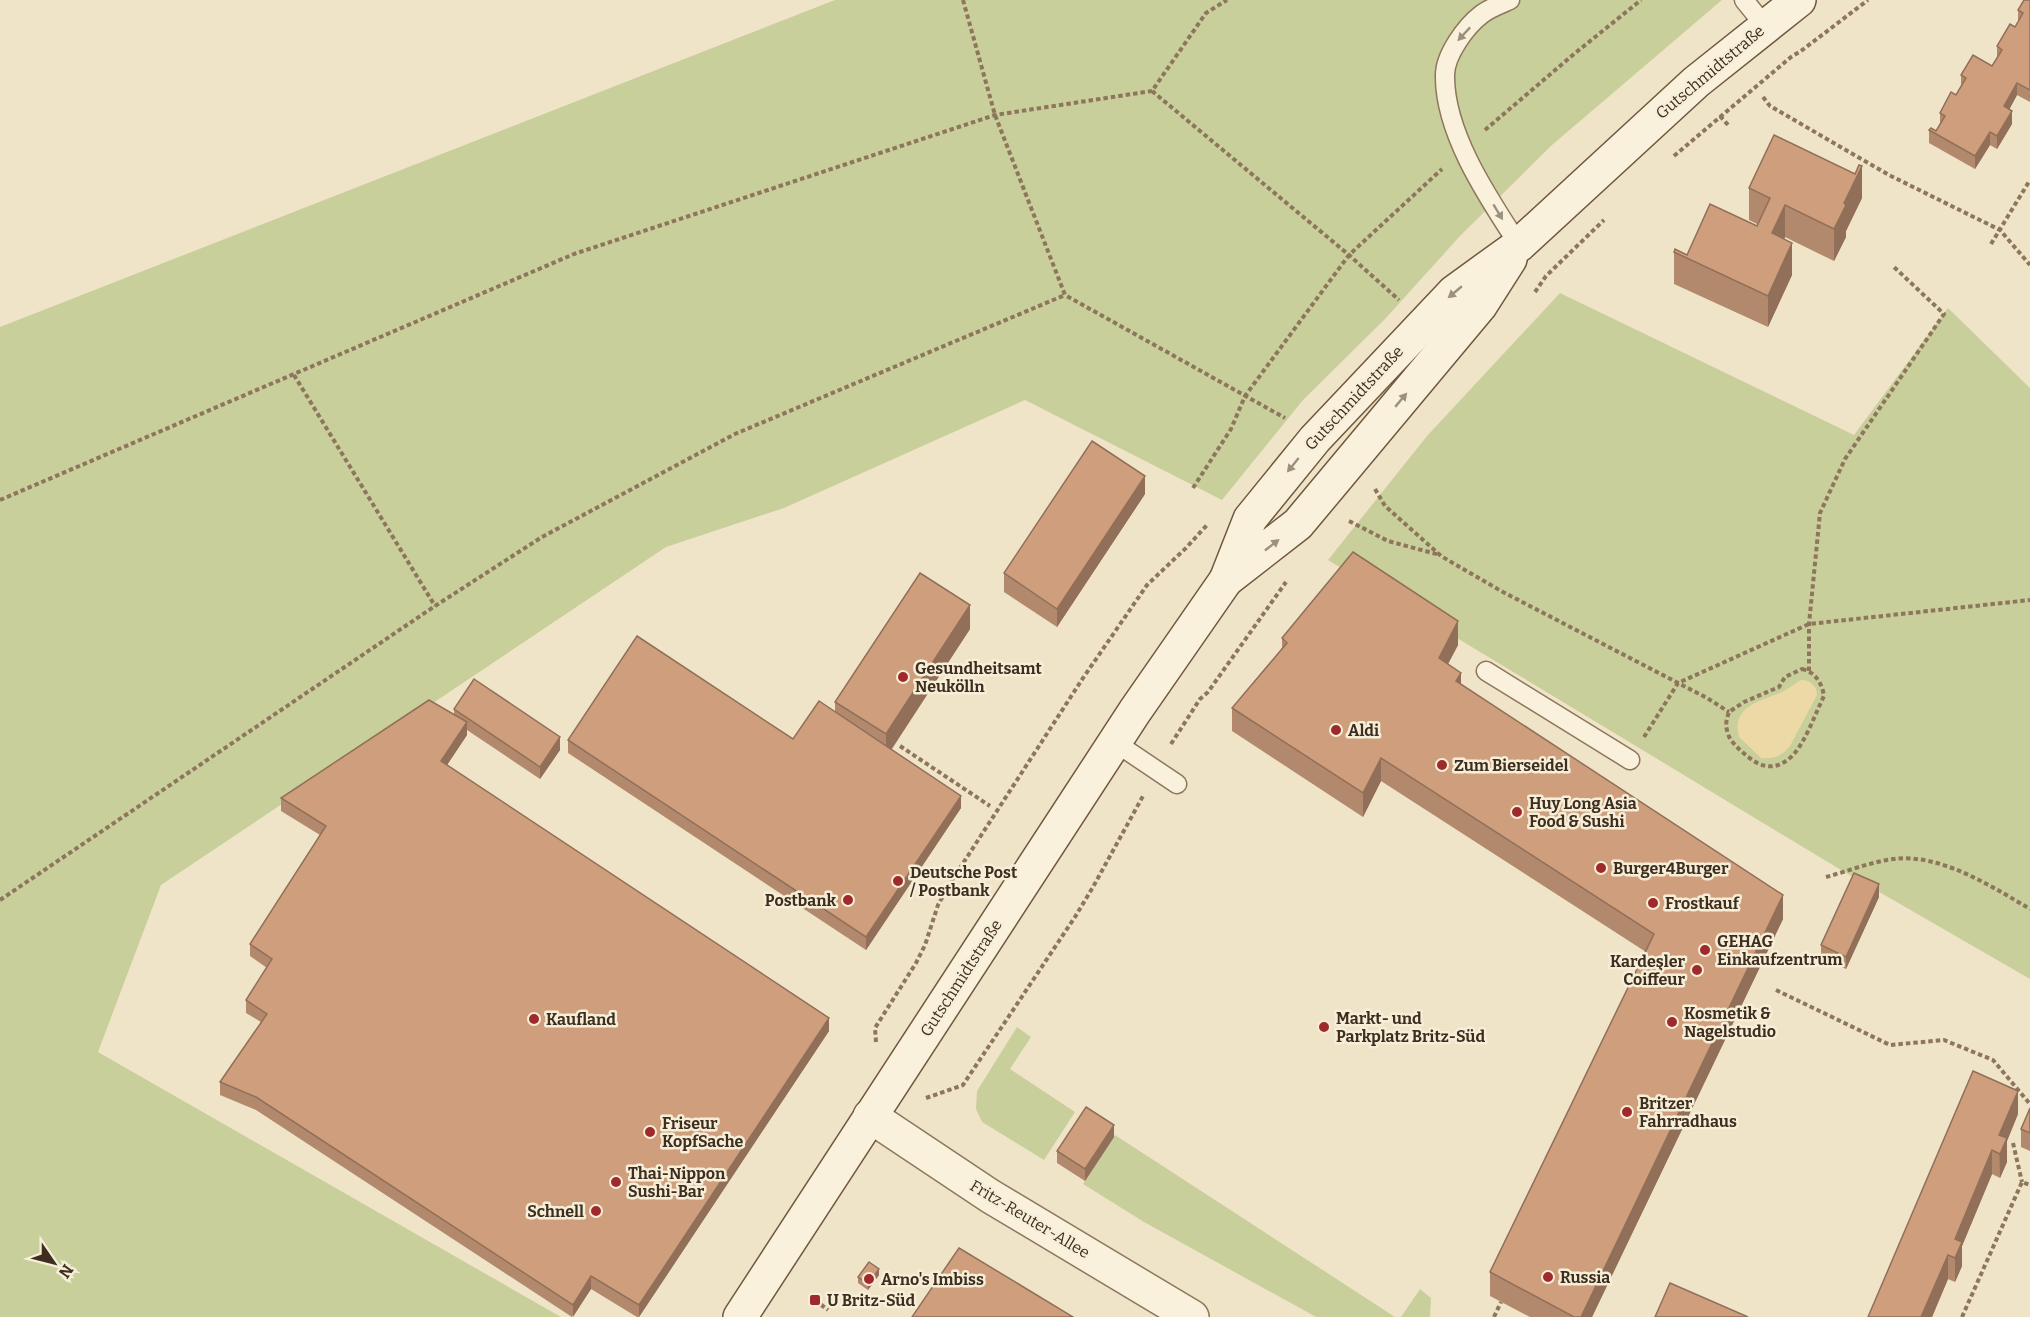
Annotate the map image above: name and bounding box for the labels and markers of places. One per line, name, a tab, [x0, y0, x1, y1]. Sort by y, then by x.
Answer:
place label: Gesundheitsamt Neukölln	[915, 659, 1043, 696]
marker: Gesundheitsamt Neukölln	[896, 670, 910, 684]
place label: Aldi	[1348, 721, 1379, 740]
marker: Aldi	[1329, 723, 1343, 737]
place label: Zum Bierseidel	[1454, 756, 1568, 775]
marker: Zum Bierseidel	[1435, 758, 1449, 772]
place label: Huy Long Asia Food & Sushi	[1529, 794, 1637, 831]
marker: Huy Long Asia Food & Sushi	[1510, 805, 1524, 819]
place label: Burger4Burger	[1613, 859, 1729, 878]
marker: Burger4Burger	[1594, 861, 1608, 875]
place label: Deutsche Post / Postbank	[909, 863, 1018, 900]
marker: Deutsche Post / Postbank	[891, 874, 905, 888]
place label: Postbank	[765, 891, 836, 910]
marker: Postbank	[841, 893, 855, 907]
place label: Frostkauf	[1665, 894, 1740, 913]
marker: Frostkauf	[1646, 896, 1660, 910]
place label: GEHAG Einkaufzentrum	[1717, 932, 1843, 969]
marker: GEHAG Einkaufzentrum	[1698, 943, 1712, 957]
place label: Kardeşler Coiffeur	[1610, 952, 1685, 989]
marker: Kardeşler Coiffeur	[1690, 963, 1704, 977]
place label: Kosmetik & Nagelstudio	[1684, 1004, 1776, 1041]
place label: Markt- und Parkplatz Britz-Süd	[1336, 1009, 1485, 1046]
place label: Kaufland	[546, 1010, 616, 1029]
marker: Kaufland	[527, 1012, 541, 1026]
marker: Kosmetik & Nagelstudio	[1665, 1015, 1679, 1029]
marker: Markt- und Parkplatz Britz-Süd	[1317, 1020, 1331, 1034]
place label: Britzer Fahrradhaus	[1639, 1094, 1737, 1131]
marker: Britzer Fahrradhaus	[1620, 1105, 1634, 1119]
place label: Friseur KopfSache	[662, 1114, 744, 1151]
marker: Friseur KopfSache	[643, 1125, 657, 1139]
place label: Thai-Nippon Sushi-Bar	[628, 1164, 726, 1201]
marker: Thai-Nippon Sushi-Bar	[609, 1175, 623, 1189]
place label: Schnell	[527, 1202, 584, 1221]
marker: Schnell	[589, 1204, 603, 1218]
place label: Russia	[1560, 1268, 1610, 1287]
place label: Arno's Imbiss	[881, 1270, 984, 1289]
marker: Russia	[1541, 1270, 1555, 1284]
marker: Arno's Imbiss	[862, 1272, 876, 1286]
place label: U Britz-Süd	[827, 1291, 915, 1310]
marker: U Britz-Süd	[808, 1293, 822, 1307]

